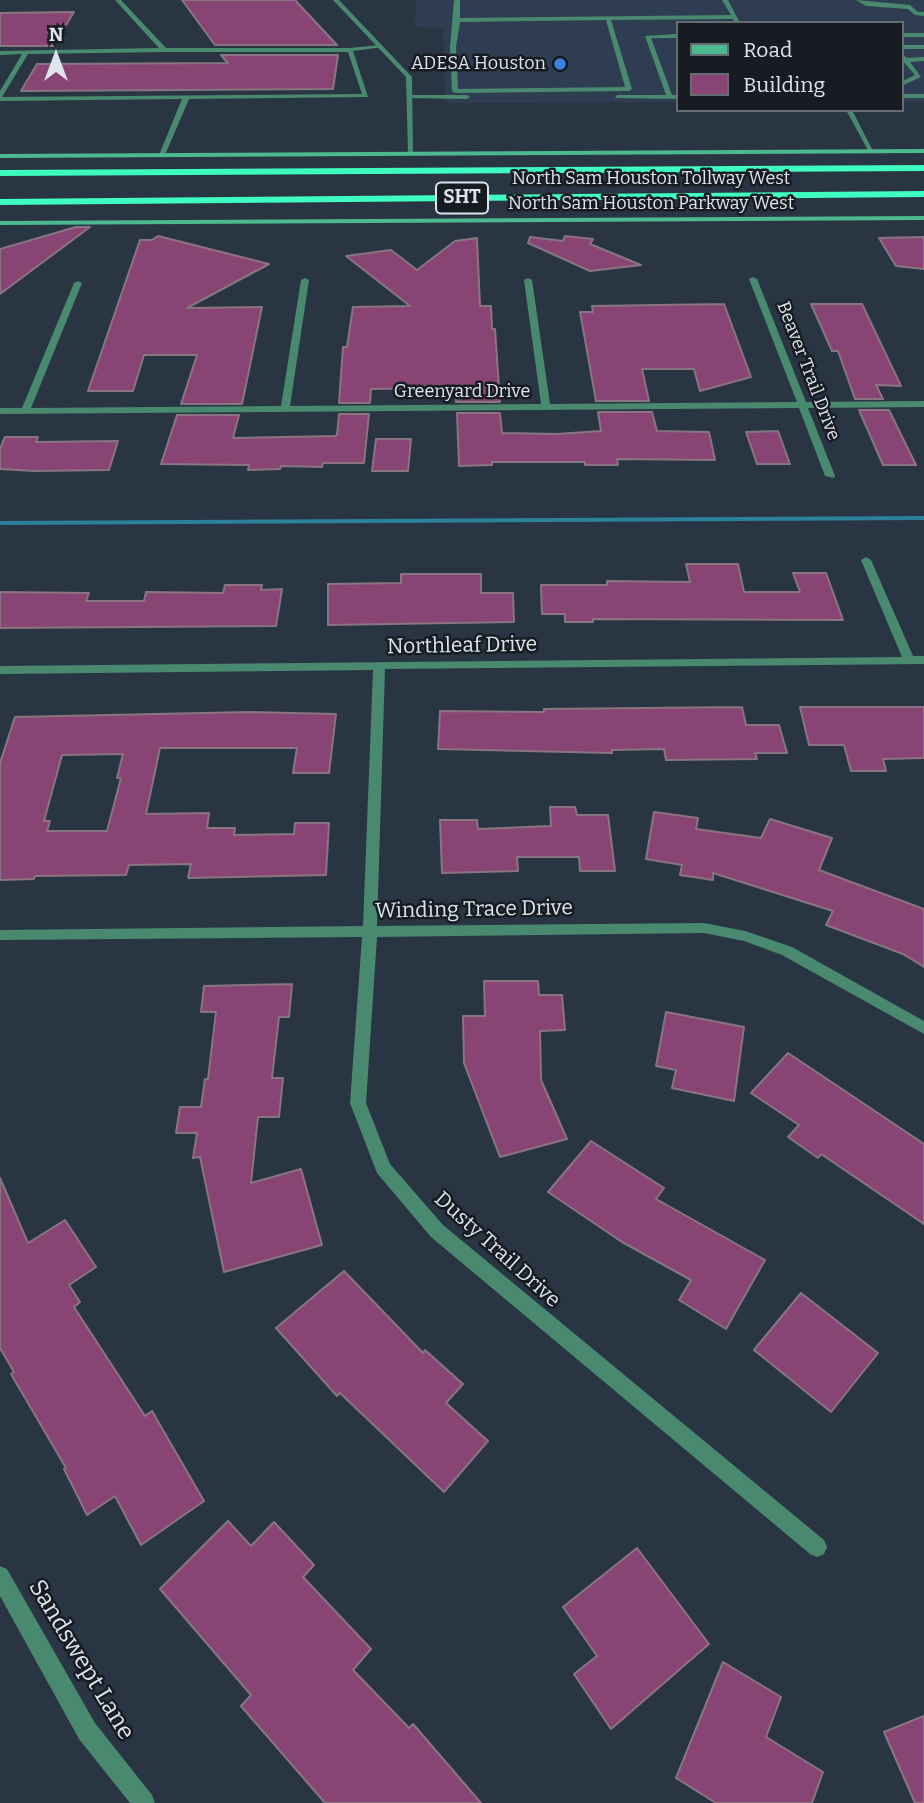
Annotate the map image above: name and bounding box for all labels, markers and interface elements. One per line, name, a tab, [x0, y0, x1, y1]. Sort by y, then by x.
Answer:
north arrow	[21, 21, 91, 91]
legend	[676, 21, 903, 112]
text: N	[49, 23, 63, 46]
text: Road	[743, 37, 792, 63]
place label: ADESA Houston	[411, 53, 546, 75]
marker: ADESA Houston	[552, 56, 568, 72]
text: Building	[743, 72, 825, 98]
street label: North Sam Houston Tollway West	[512, 168, 790, 190]
road number: SHT	[436, 182, 488, 214]
street label: North Sam Houston Parkway West	[508, 193, 794, 215]
street label: Beaver Trail Drive	[772, 298, 844, 444]
street label: Greenyard Drive	[394, 381, 530, 403]
street label: Northleaf Drive	[387, 632, 537, 660]
street label: Winding Trace Drive	[375, 896, 573, 924]
street label: Dusty Trail Drive	[429, 1187, 565, 1313]
street label: Sandswept Lane	[22, 1575, 140, 1745]

